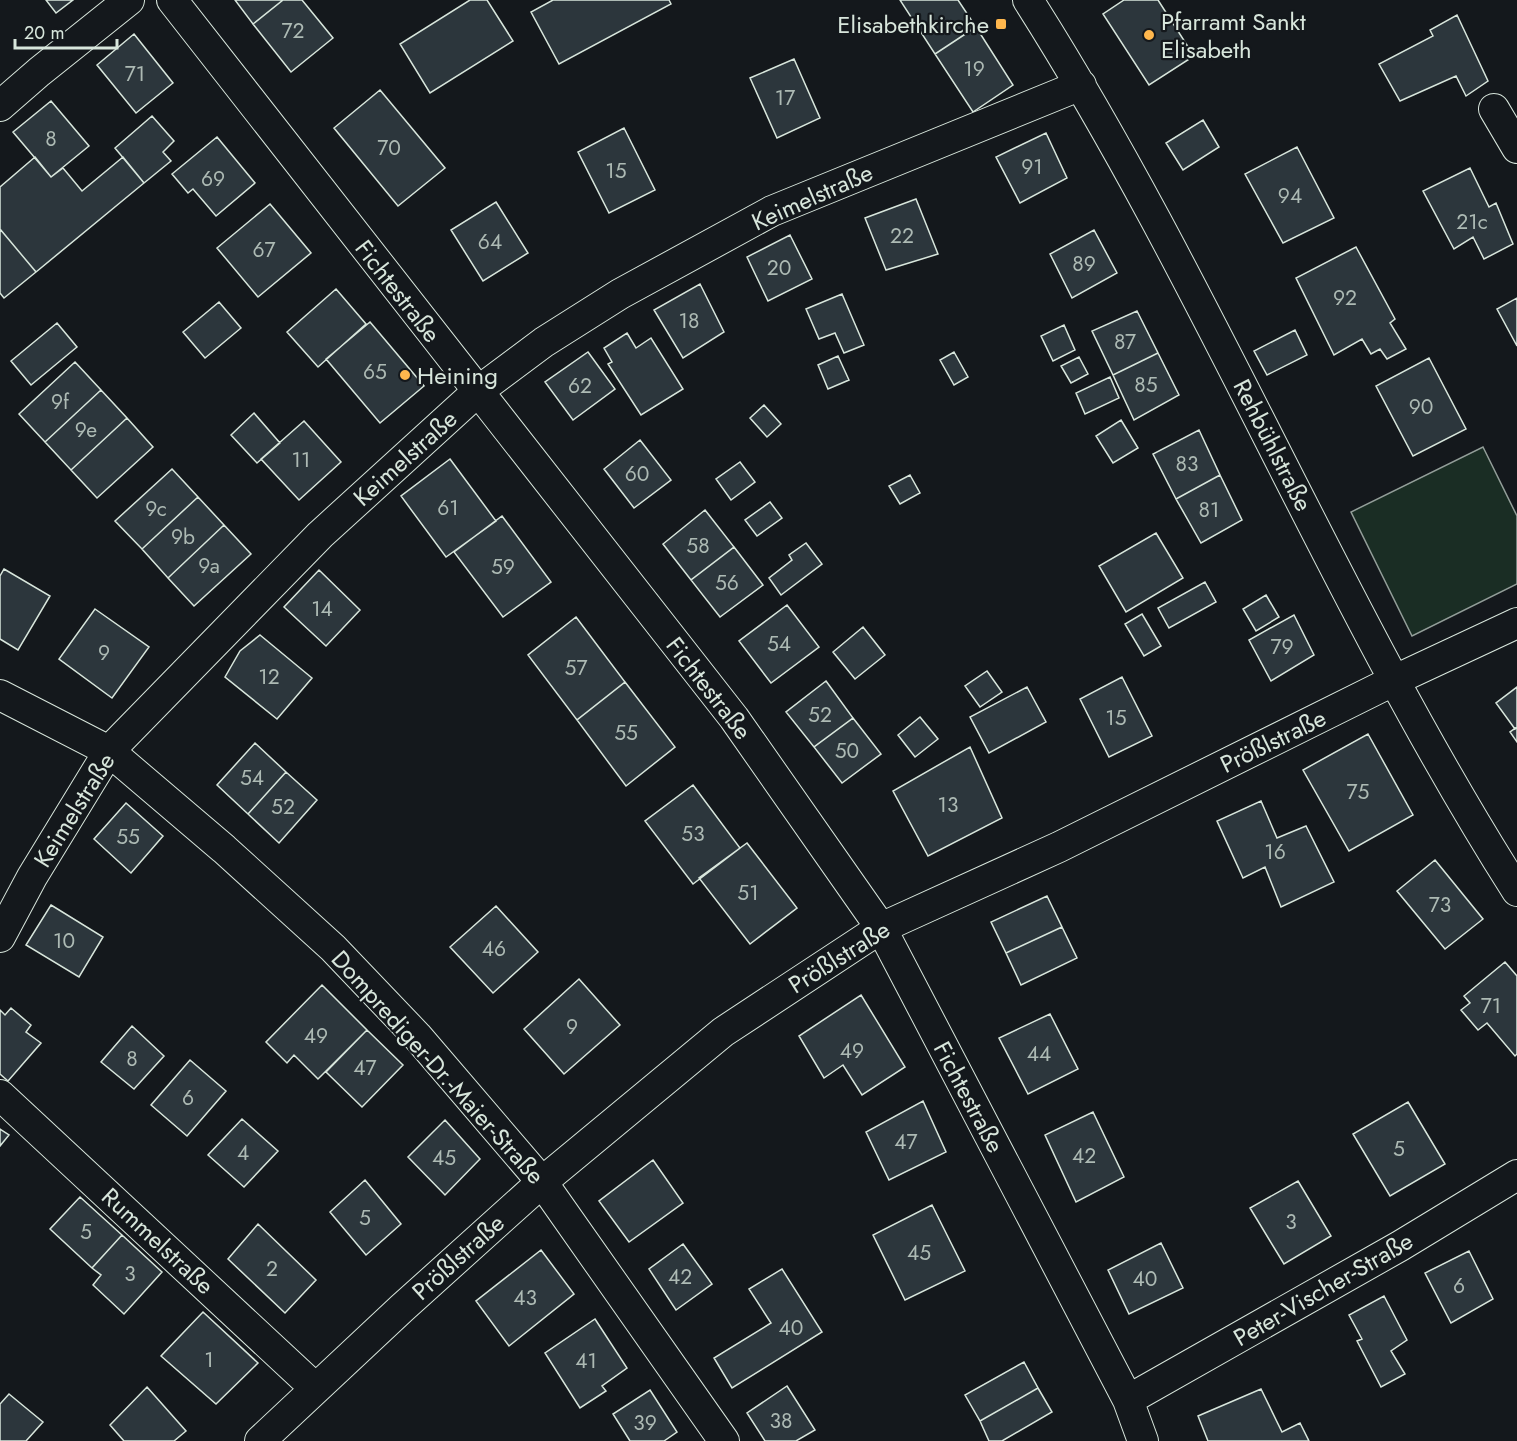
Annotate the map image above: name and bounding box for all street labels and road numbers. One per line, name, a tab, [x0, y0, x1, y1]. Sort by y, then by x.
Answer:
street label: Keimelstraße	[746, 155, 878, 239]
street label: Fichtestraße	[347, 232, 449, 350]
street label: Rehbühlstraße	[1225, 373, 1321, 517]
street label: Keimelstraße	[345, 402, 465, 514]
street label: Fichtestraße	[658, 629, 760, 747]
street label: Prößlstraße	[1214, 700, 1332, 782]
street label: Keimelstraße	[25, 746, 123, 874]
street label: Prößlstraße	[781, 912, 897, 1002]
street label: Domprediger-Dr.-Maier-Straße	[323, 942, 553, 1192]
street label: Fichtestraße	[925, 1035, 1013, 1159]
street label: Rummelstraße	[94, 1180, 222, 1302]
street label: Prößlstraße	[404, 1206, 512, 1308]
street label: Peter-Vischer-Straße	[1227, 1223, 1419, 1355]

